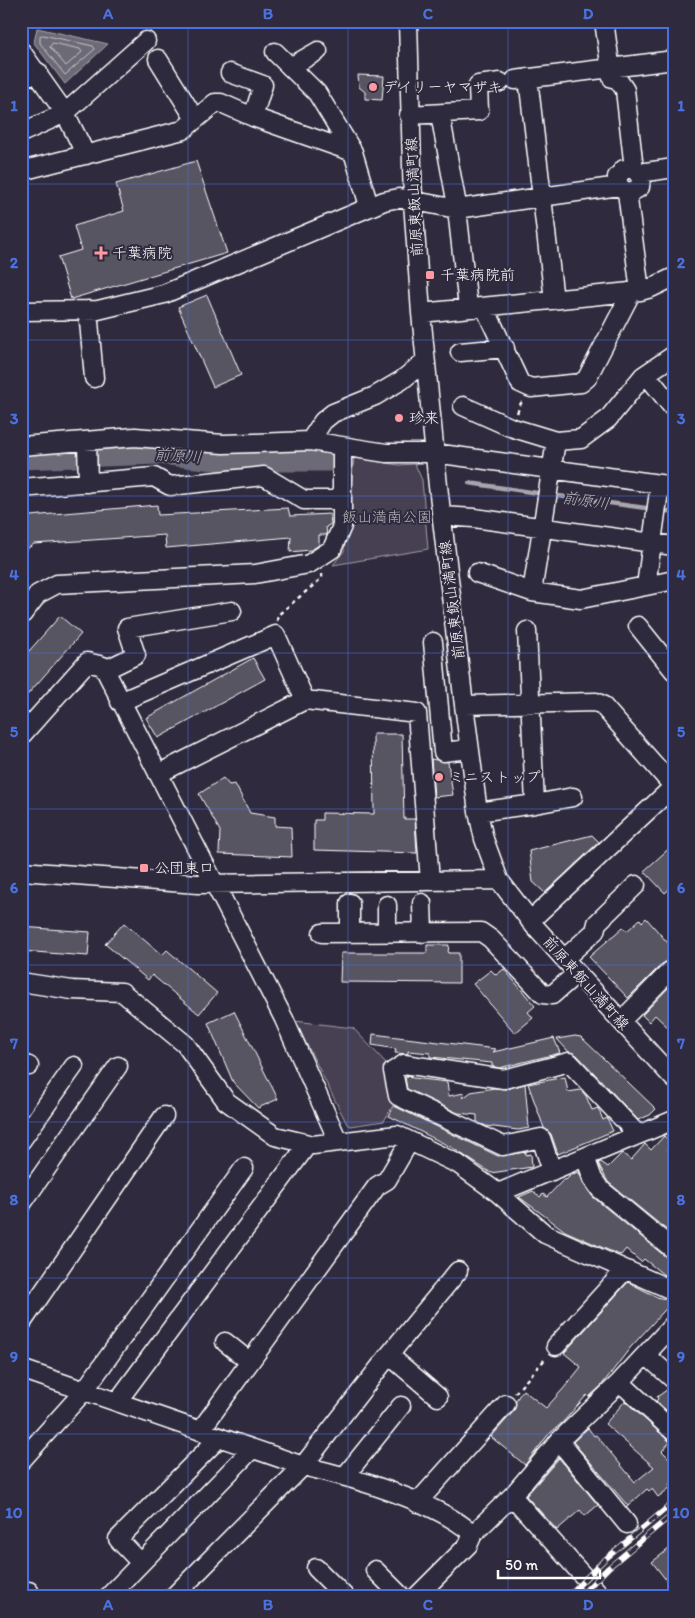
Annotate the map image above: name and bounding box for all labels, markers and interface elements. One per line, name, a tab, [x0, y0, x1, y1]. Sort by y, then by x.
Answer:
text: A	[102, 4, 114, 23]
text: B	[263, 4, 274, 23]
text: C	[423, 4, 434, 23]
text: D	[583, 4, 594, 23]
place label: デイリーヤマザキ	[383, 78, 502, 96]
marker: デイリーヤマザキ	[367, 81, 379, 93]
text: 1	[10, 96, 18, 115]
text: 1	[677, 96, 685, 115]
street label: 前原東飯山満町線	[402, 137, 426, 257]
place label: 千葉病院	[112, 244, 172, 262]
marker: 千葉病院	[94, 246, 108, 260]
text: 2	[10, 253, 19, 272]
text: 2	[677, 253, 686, 272]
place label: 千葉病院前	[440, 266, 515, 284]
marker: 千葉病院前	[424, 269, 436, 281]
text: 3	[10, 409, 19, 428]
place label: 珍来	[409, 409, 439, 427]
text: 3	[677, 409, 686, 428]
marker: 珍来	[393, 412, 405, 424]
water label: 前原川	[153, 444, 203, 467]
water label: 前原川	[561, 488, 611, 513]
park label: 飯山満南公園	[342, 508, 432, 526]
street label: 前原東飯山満町線	[436, 539, 468, 661]
text: 4	[9, 565, 19, 584]
text: 4	[676, 565, 686, 584]
text: 5	[10, 722, 19, 741]
text: 5	[677, 722, 686, 741]
place label: ミニストップ	[449, 768, 541, 786]
marker: ミニストップ	[433, 771, 445, 783]
place label: 公団東口	[154, 859, 214, 877]
marker: 公団東口	[138, 862, 150, 874]
text: 6	[10, 878, 19, 897]
text: 6	[677, 878, 686, 897]
street label: 前原東飯山満町線	[539, 932, 633, 1034]
text: 7	[9, 1034, 18, 1053]
text: 7	[676, 1034, 685, 1053]
text: 8	[10, 1190, 19, 1209]
text: 8	[677, 1190, 686, 1209]
text: 9	[10, 1347, 18, 1366]
text: 9	[677, 1347, 685, 1366]
text: 10	[5, 1503, 23, 1522]
text: 10	[672, 1503, 690, 1522]
scale bar	[498, 1548, 600, 1580]
text: 50 m	[505, 1556, 538, 1574]
text: A	[102, 1595, 114, 1614]
text: B	[263, 1595, 274, 1614]
text: C	[423, 1595, 434, 1614]
text: D	[583, 1595, 594, 1614]

